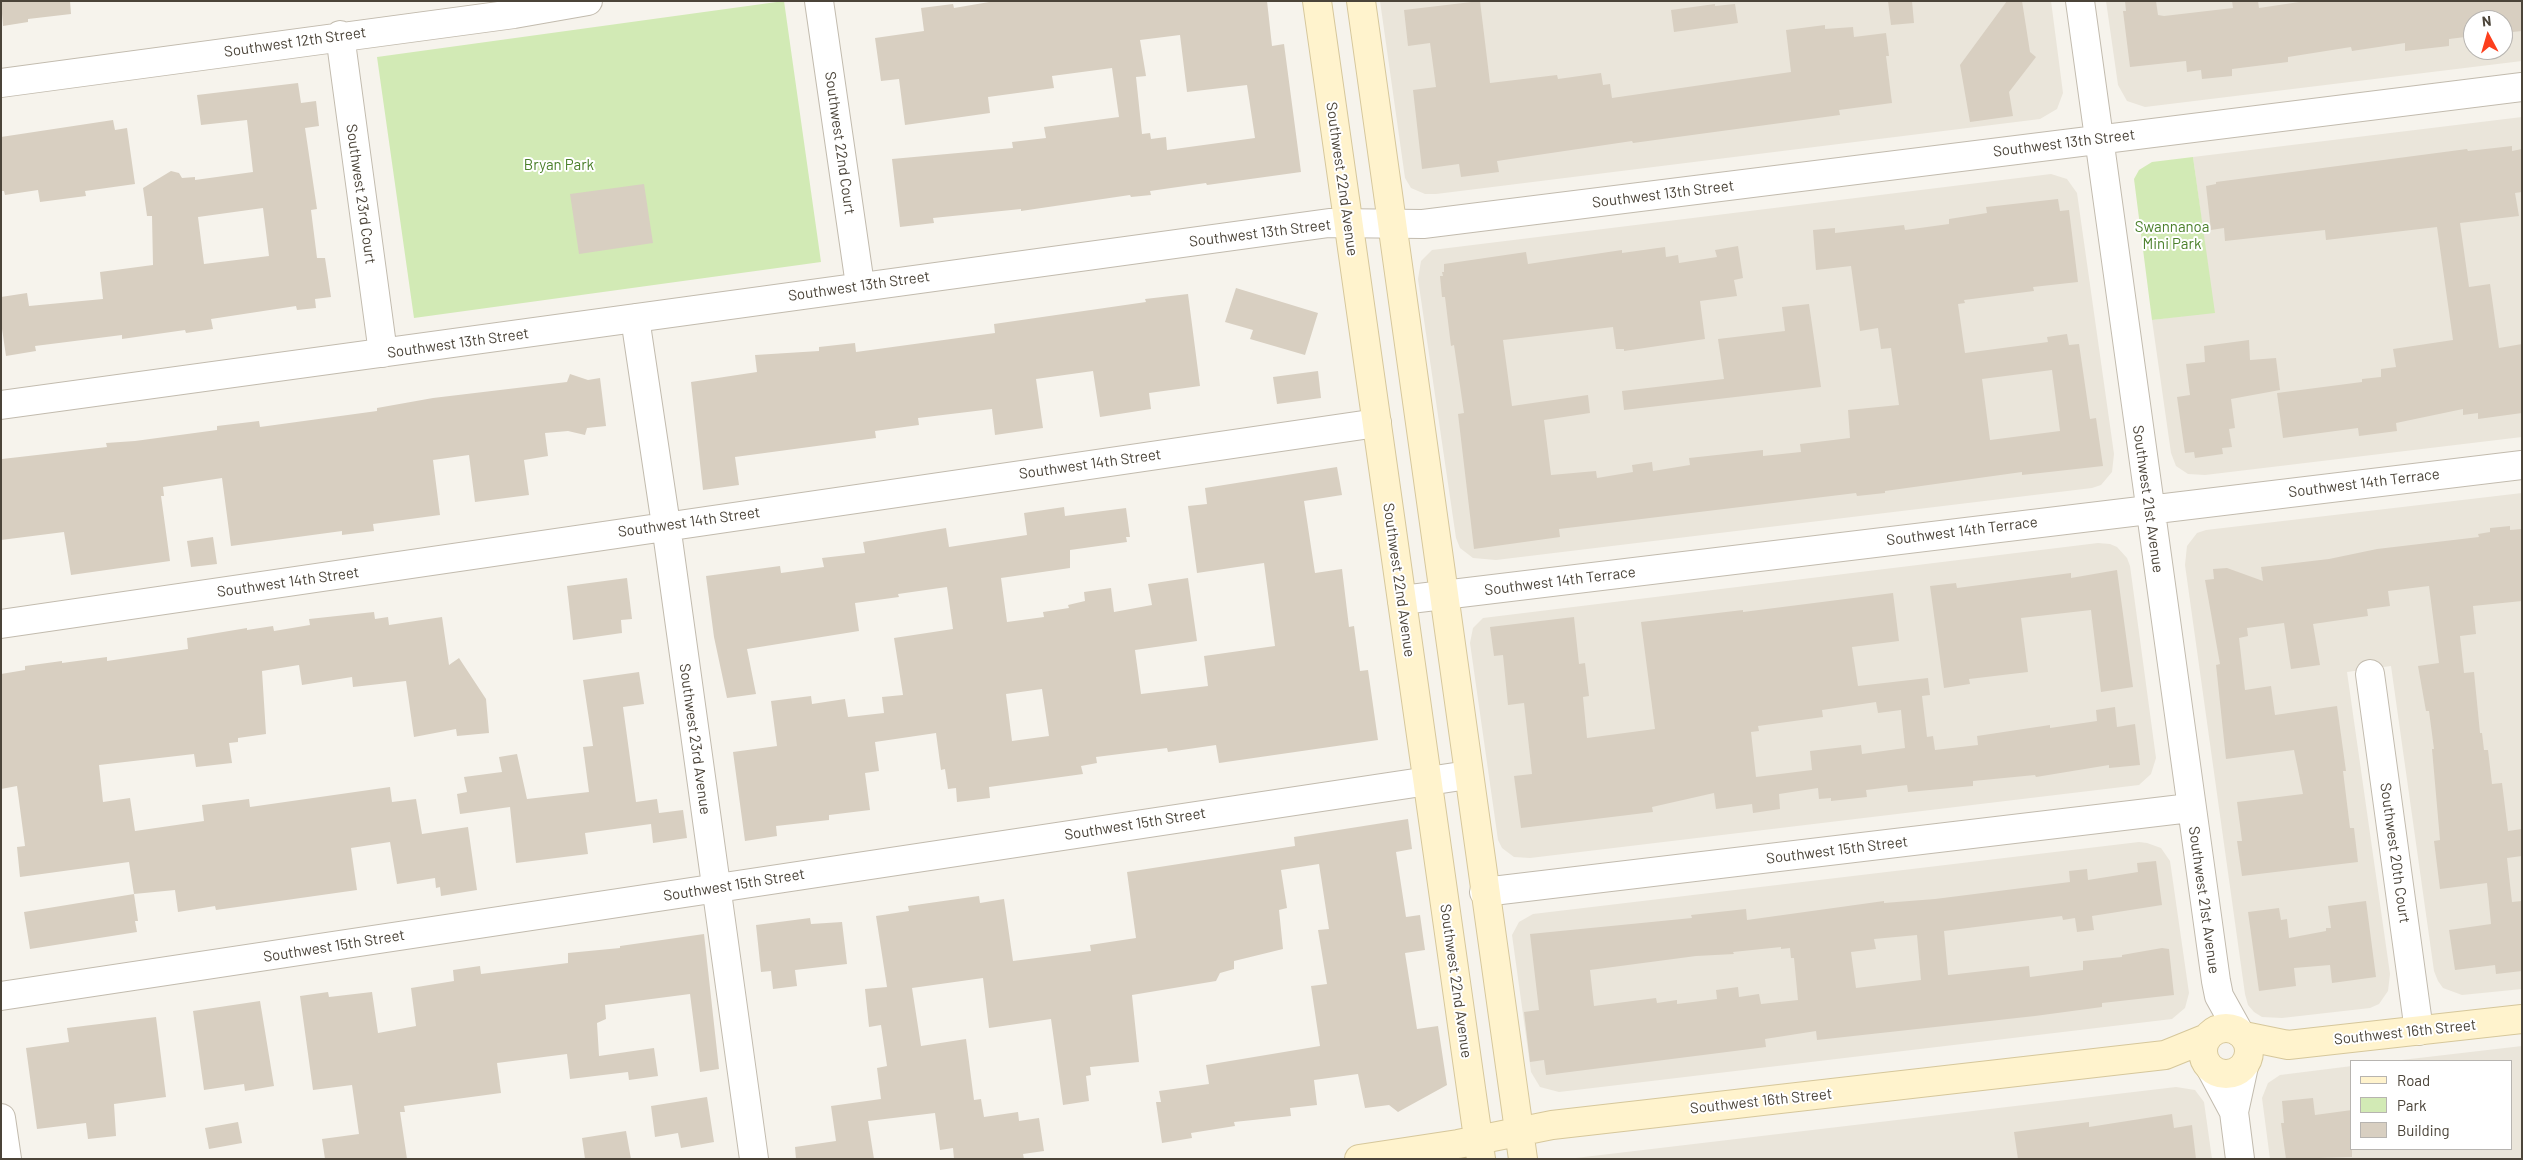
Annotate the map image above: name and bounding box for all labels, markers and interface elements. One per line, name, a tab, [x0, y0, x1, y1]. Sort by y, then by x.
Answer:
north arrow	[2463, 10, 2513, 60]
text: N	[2481, 12, 2492, 30]
street label: Southwest 12th Street	[223, 23, 367, 61]
street label: Southwest 22nd Court	[821, 70, 859, 216]
street label: Southwest 22nd Avenue	[1322, 101, 1362, 257]
street label: Southwest 23rd Court	[342, 123, 380, 265]
street label: Southwest 13th Street	[1992, 125, 2136, 161]
park label: Bryan Park	[524, 156, 594, 174]
street label: Southwest 13th Street	[1591, 176, 1735, 212]
street label: Southwest 13th Street	[1188, 215, 1332, 251]
park label: Swannanoa Mini Park	[2135, 218, 2209, 253]
street label: Southwest 13th Street	[787, 267, 931, 305]
street label: Southwest 13th Street	[386, 324, 530, 362]
street label: Southwest 21st Avenue	[2129, 424, 2167, 574]
street label: Southwest 14th Street	[1018, 445, 1162, 483]
street label: Southwest 14th Terrace	[2287, 465, 2441, 501]
street label: Southwest 22nd Avenue	[1379, 502, 1419, 658]
street label: Southwest 14th Street	[617, 503, 761, 541]
street label: Southwest 14th Terrace	[1885, 513, 2039, 549]
street label: Southwest 14th Street	[216, 563, 360, 601]
street label: Southwest 14th Terrace	[1483, 563, 1637, 599]
street label: Southwest 23rd Avenue	[675, 662, 715, 816]
street label: Southwest 20th Court	[2376, 781, 2414, 925]
street label: Southwest 15th Street	[1063, 804, 1207, 844]
street label: Southwest 21st Avenue	[2185, 825, 2223, 975]
street label: Southwest 15th Street	[1765, 832, 1909, 868]
street label: Southwest 15th Street	[662, 865, 806, 905]
street label: Southwest 22nd Avenue	[1436, 903, 1476, 1059]
street label: Southwest 15th Street	[262, 926, 406, 966]
street label: Southwest 16th Street	[2333, 1016, 2477, 1048]
legend	[2350, 1060, 2513, 1150]
text: Road	[2397, 1071, 2430, 1089]
street label: Southwest 16th Street	[1689, 1085, 1833, 1117]
text: Park	[2397, 1096, 2426, 1114]
text: Building	[2397, 1121, 2450, 1139]

